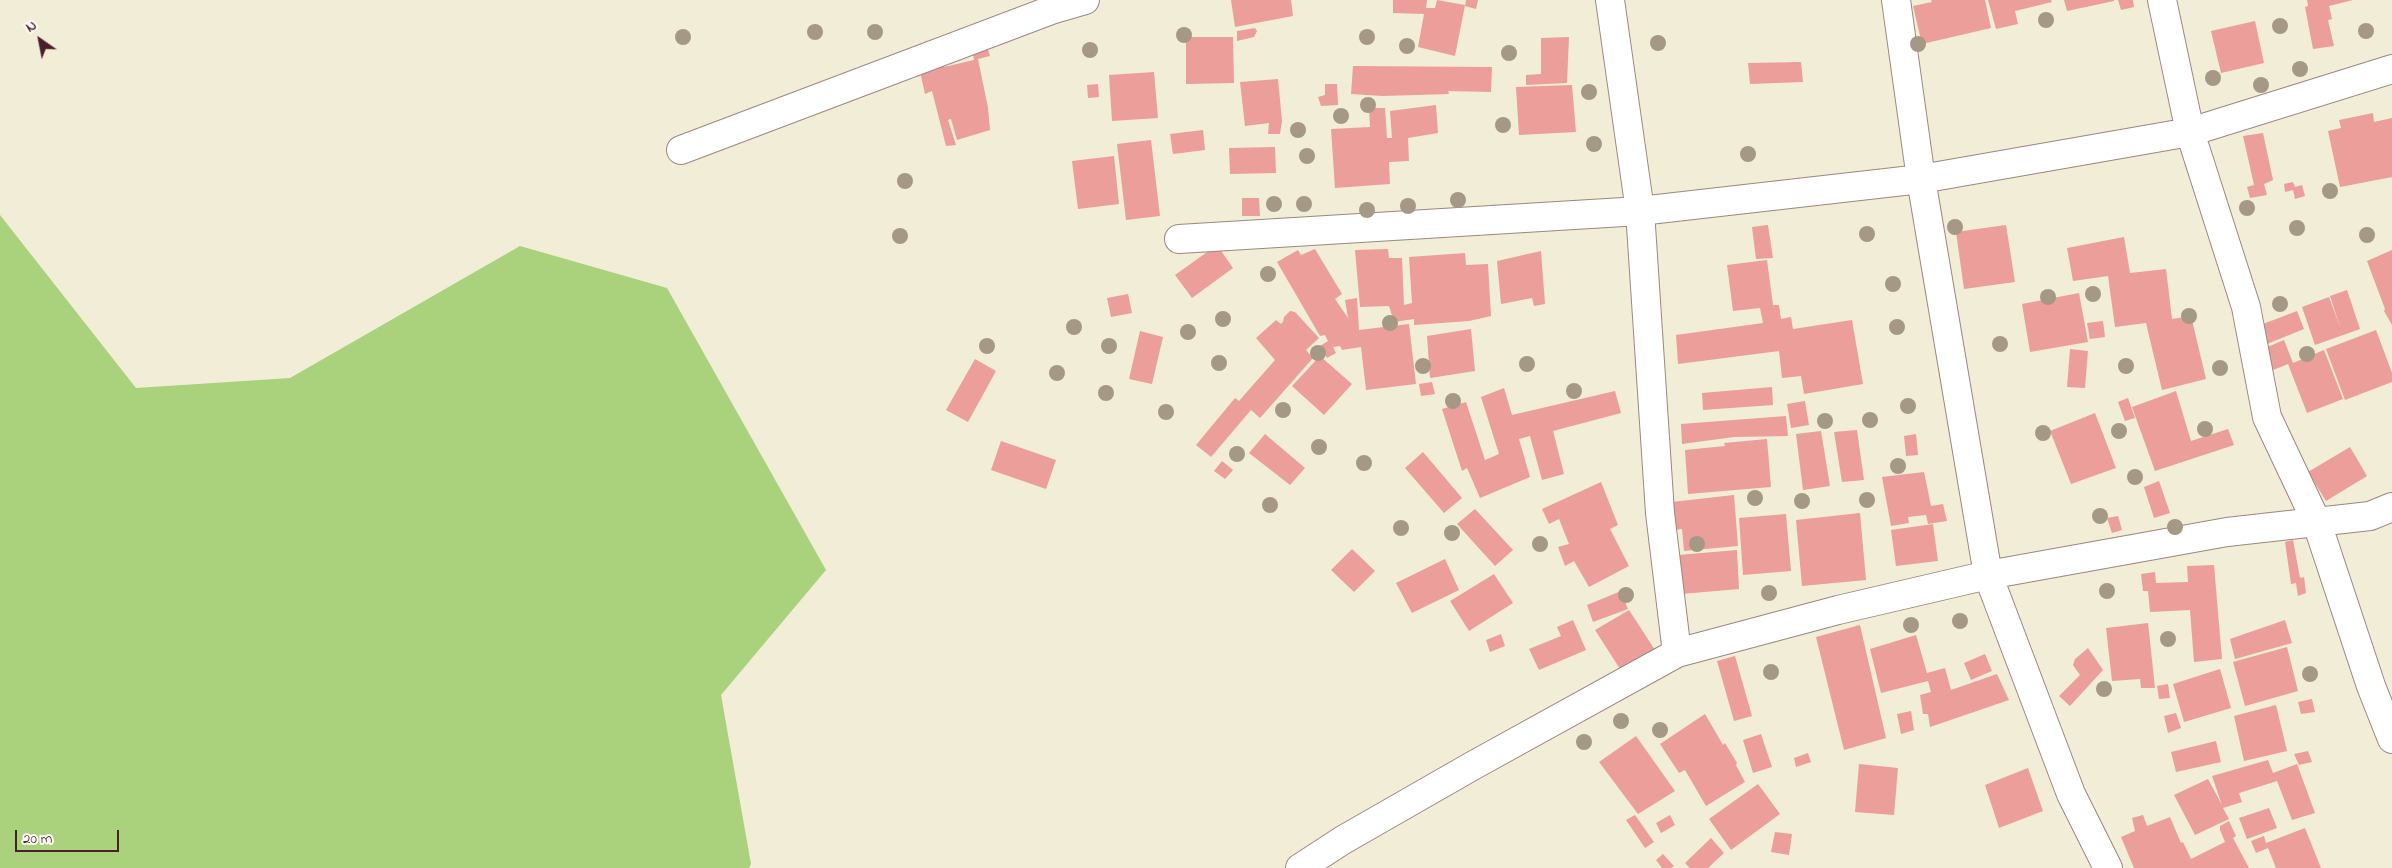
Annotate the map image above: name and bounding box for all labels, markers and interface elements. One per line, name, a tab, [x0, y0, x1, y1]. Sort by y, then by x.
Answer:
north arrow	[15, 15, 65, 65]
text: N	[22, 16, 41, 38]
scale bar	[18, 820, 121, 852]
text: 20 m	[23, 828, 52, 850]

